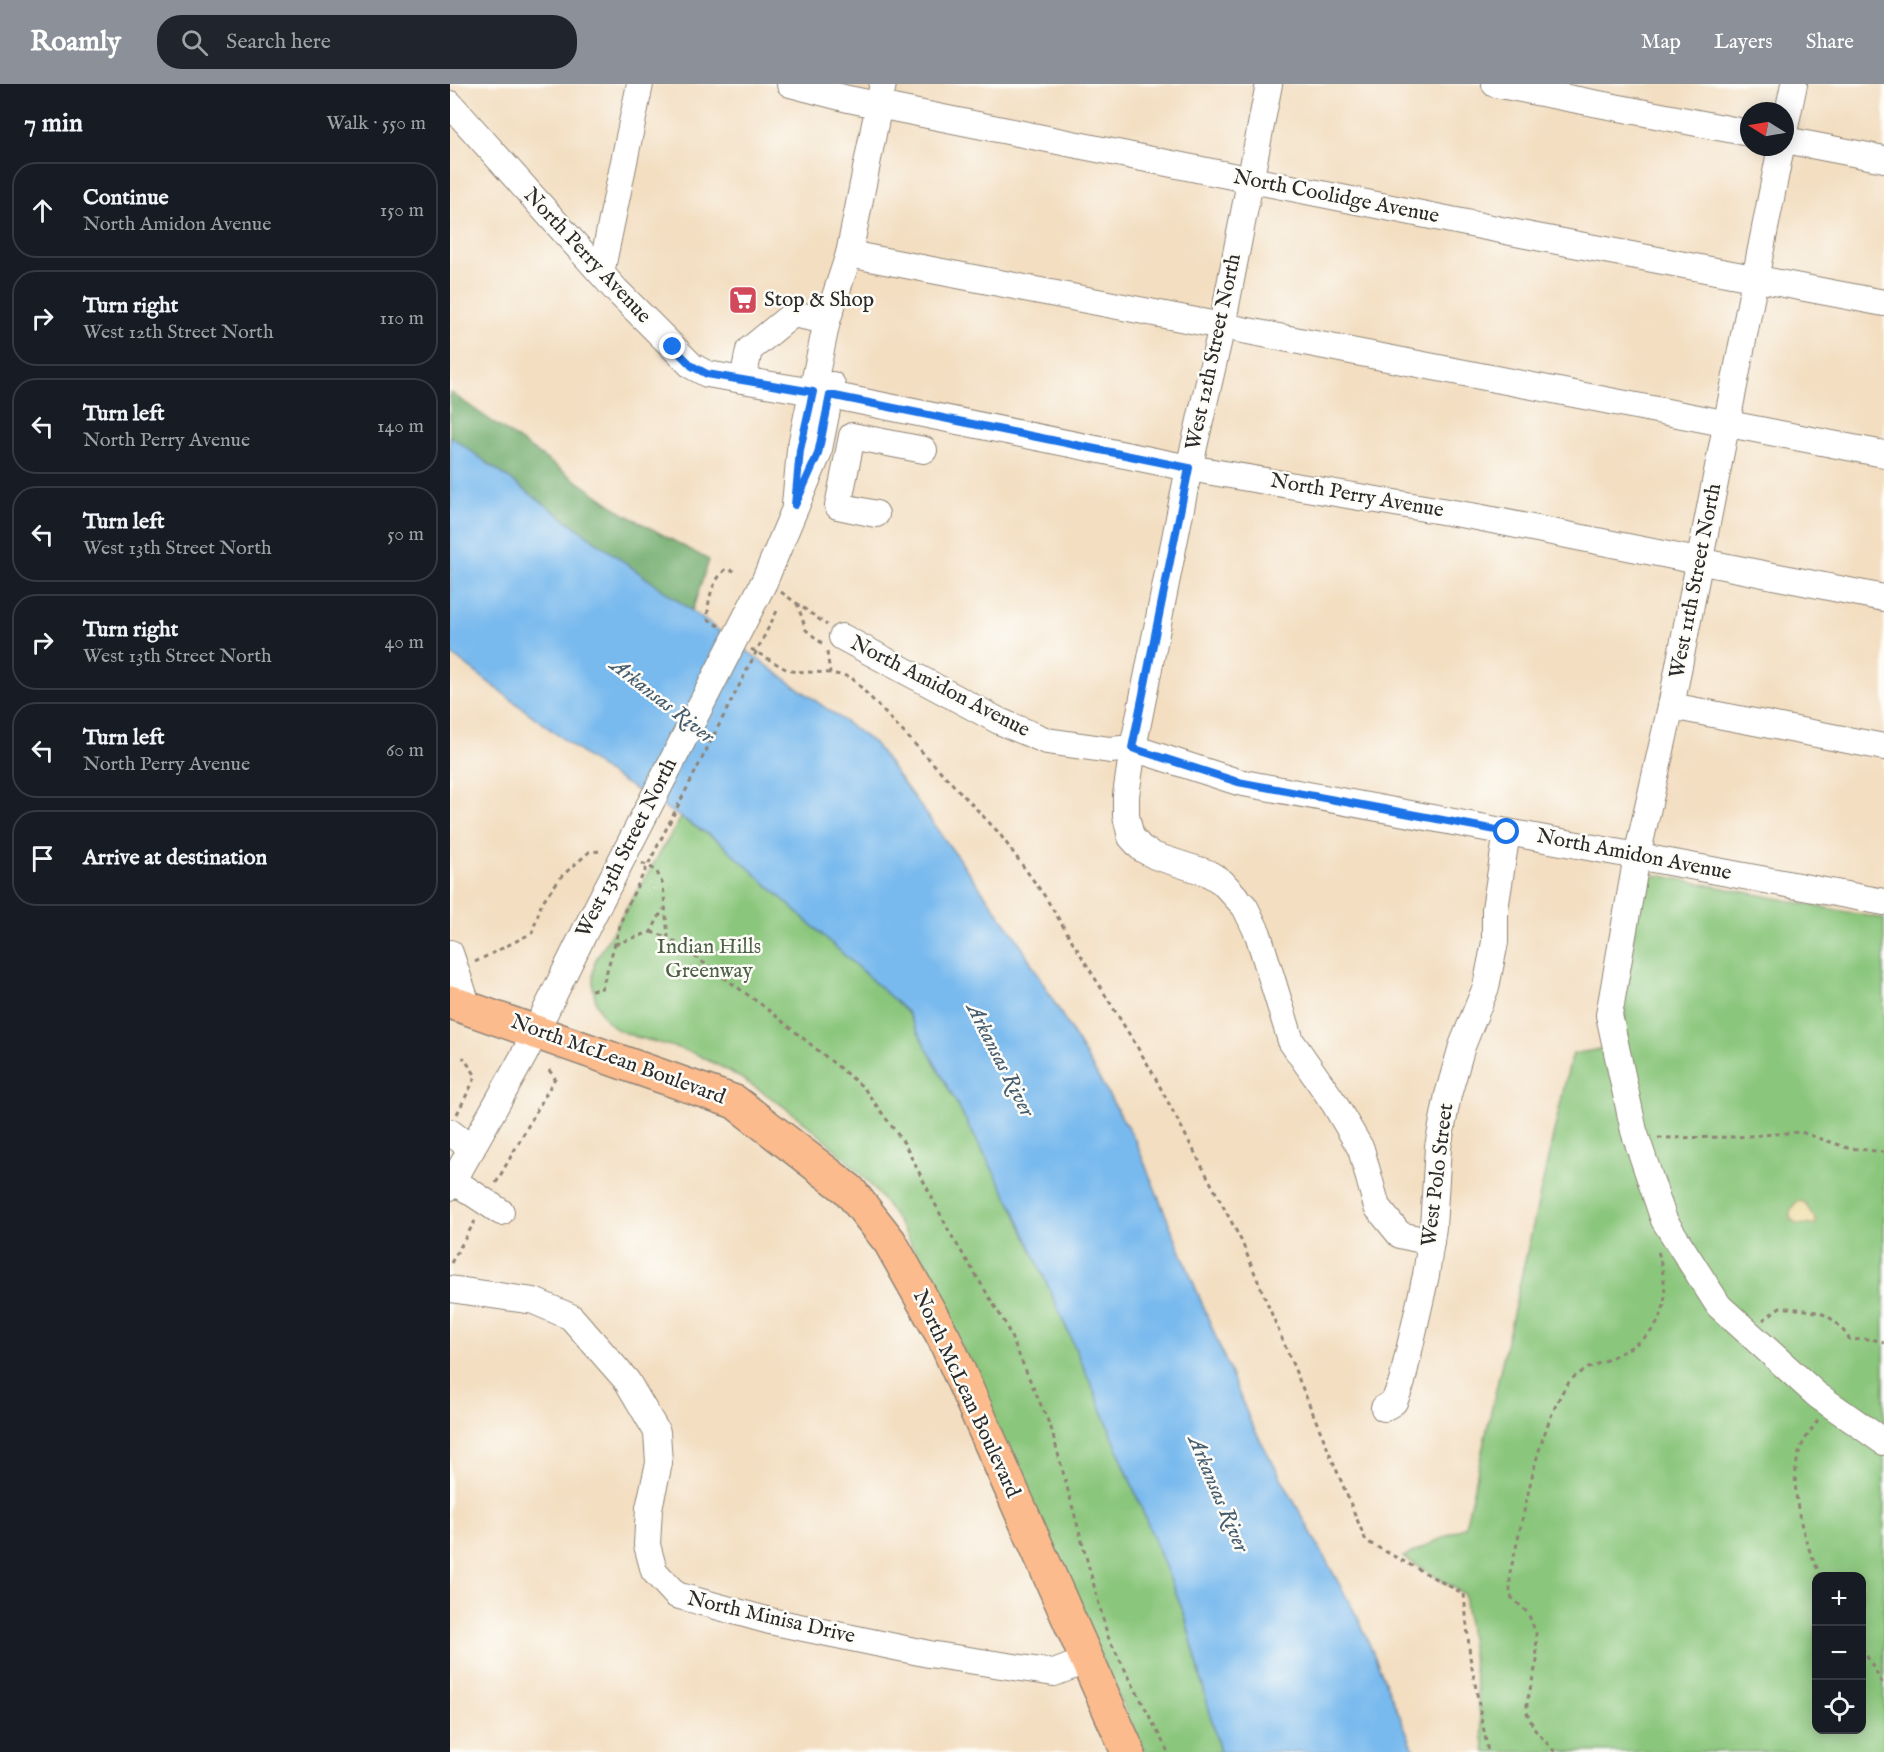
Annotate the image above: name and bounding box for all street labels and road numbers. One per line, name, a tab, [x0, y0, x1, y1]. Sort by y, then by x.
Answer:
street label: North Coolidge Avenue	[1231, 164, 1442, 230]
street label: North Perry Avenue	[517, 183, 657, 330]
street label: West 12th Street North	[1180, 251, 1248, 453]
street label: North Perry Avenue	[1268, 467, 1446, 525]
street label: West 11th Street North	[1664, 481, 1728, 681]
street label: North Amidon Avenue	[846, 630, 1035, 744]
street label: West 13th Street North	[570, 754, 684, 942]
street label: North Amidon Avenue	[1534, 823, 1734, 887]
street label: North McLean Boulevard	[507, 1009, 730, 1112]
street label: West Polo Street	[1416, 1102, 1460, 1248]
street label: North McLean Boulevard	[906, 1286, 1026, 1503]
street label: North Minisa Drive	[684, 1586, 858, 1651]

